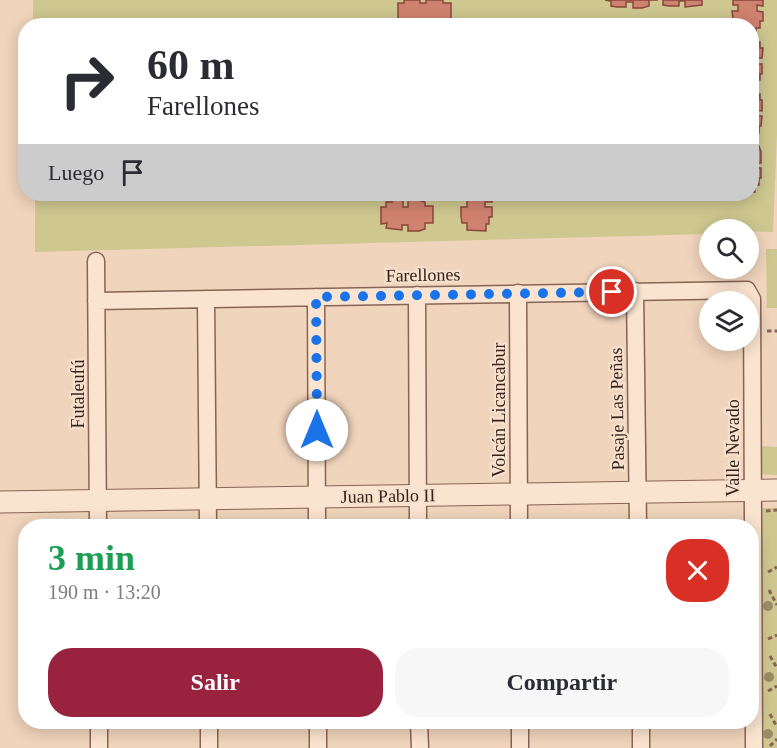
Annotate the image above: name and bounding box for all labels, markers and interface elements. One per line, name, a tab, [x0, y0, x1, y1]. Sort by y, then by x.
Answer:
icon: right	[48, 42, 126, 120]
text: 60 m	[147, 42, 235, 88]
text: Farellones	[147, 91, 259, 121]
icon: arrive	[116, 156, 149, 189]
text: Luego	[48, 160, 104, 185]
map controls	[699, 219, 759, 351]
button: search	[699, 219, 759, 279]
street label: Farellones	[385, 264, 461, 286]
pin	[586, 266, 637, 317]
icon: arrive	[595, 275, 628, 308]
button: layers	[699, 291, 759, 351]
street label: Volcán Licancabur	[489, 342, 509, 478]
street label: Pasaje Las Peñas	[606, 347, 628, 471]
street label: Futaleufú	[68, 360, 88, 429]
position arrow	[285, 398, 349, 462]
street label: Valle Nevado	[723, 399, 743, 497]
street label: Juan Pablo II	[340, 485, 436, 507]
text: 3 min	[48, 538, 135, 578]
button: close	[666, 539, 729, 602]
text: 190 m · 13:20	[48, 581, 161, 603]
button: Salir	[48, 648, 383, 717]
button: Compartir	[395, 648, 729, 717]

